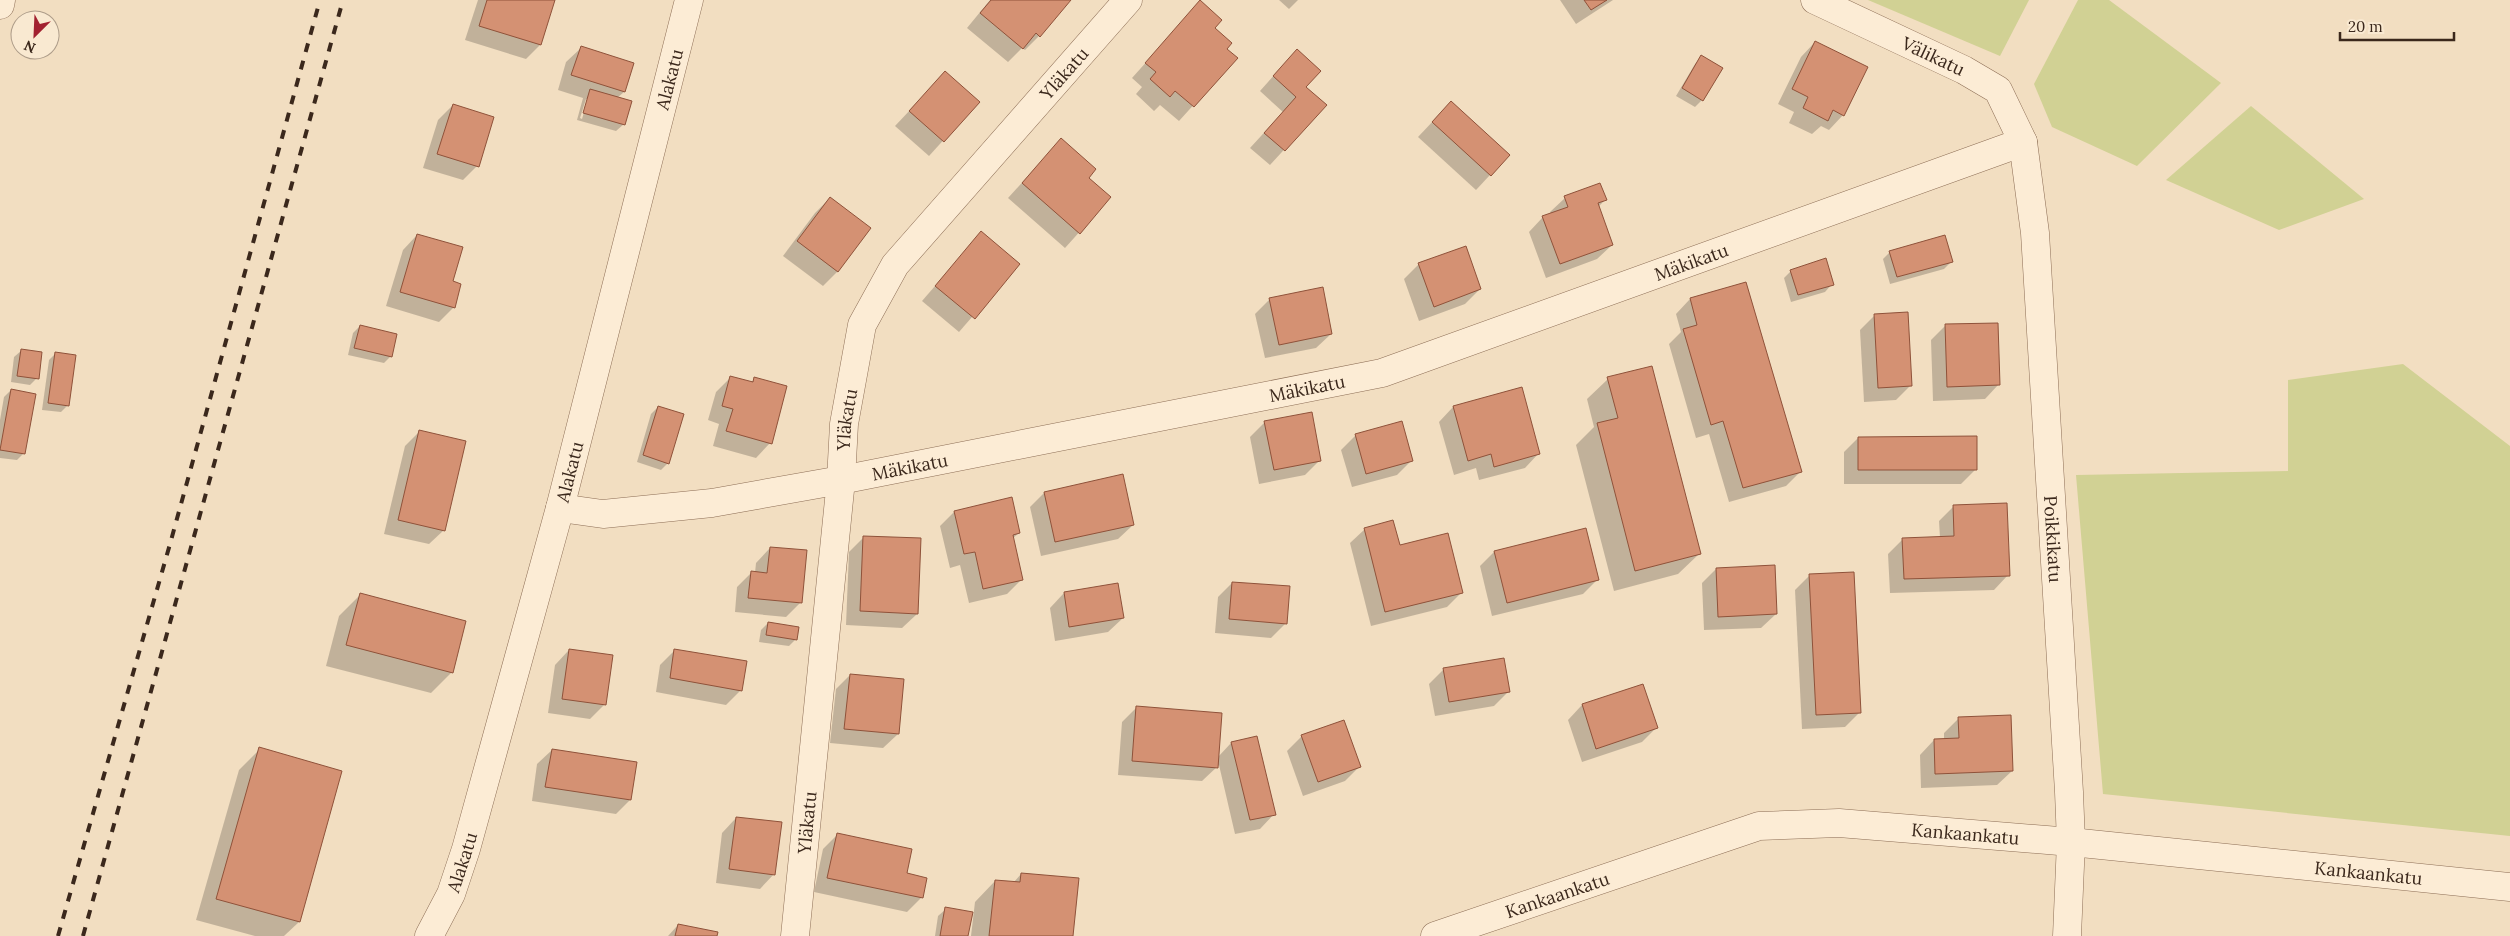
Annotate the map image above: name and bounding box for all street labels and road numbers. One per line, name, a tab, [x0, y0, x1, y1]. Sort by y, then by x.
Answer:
street label: Välikatu	[1897, 31, 1969, 80]
street label: Yläkatu	[1034, 42, 1093, 105]
street label: Alakatu	[650, 46, 688, 113]
street label: Mäkikatu	[1651, 238, 1731, 286]
street label: Mäkikatu	[1267, 369, 1347, 407]
street label: Yläkatu	[831, 386, 862, 452]
street label: Alakatu	[550, 439, 588, 506]
street label: Mäkikatu	[870, 448, 950, 485]
street label: Poikkikatu	[2039, 495, 2068, 583]
street label: Yläkatu	[792, 790, 821, 856]
street label: Kankaankatu	[1910, 817, 2021, 849]
street label: Alakatu	[441, 829, 482, 896]
street label: Kankaankatu	[2313, 856, 2424, 889]
street label: Kankaankatu	[1502, 866, 1612, 923]

